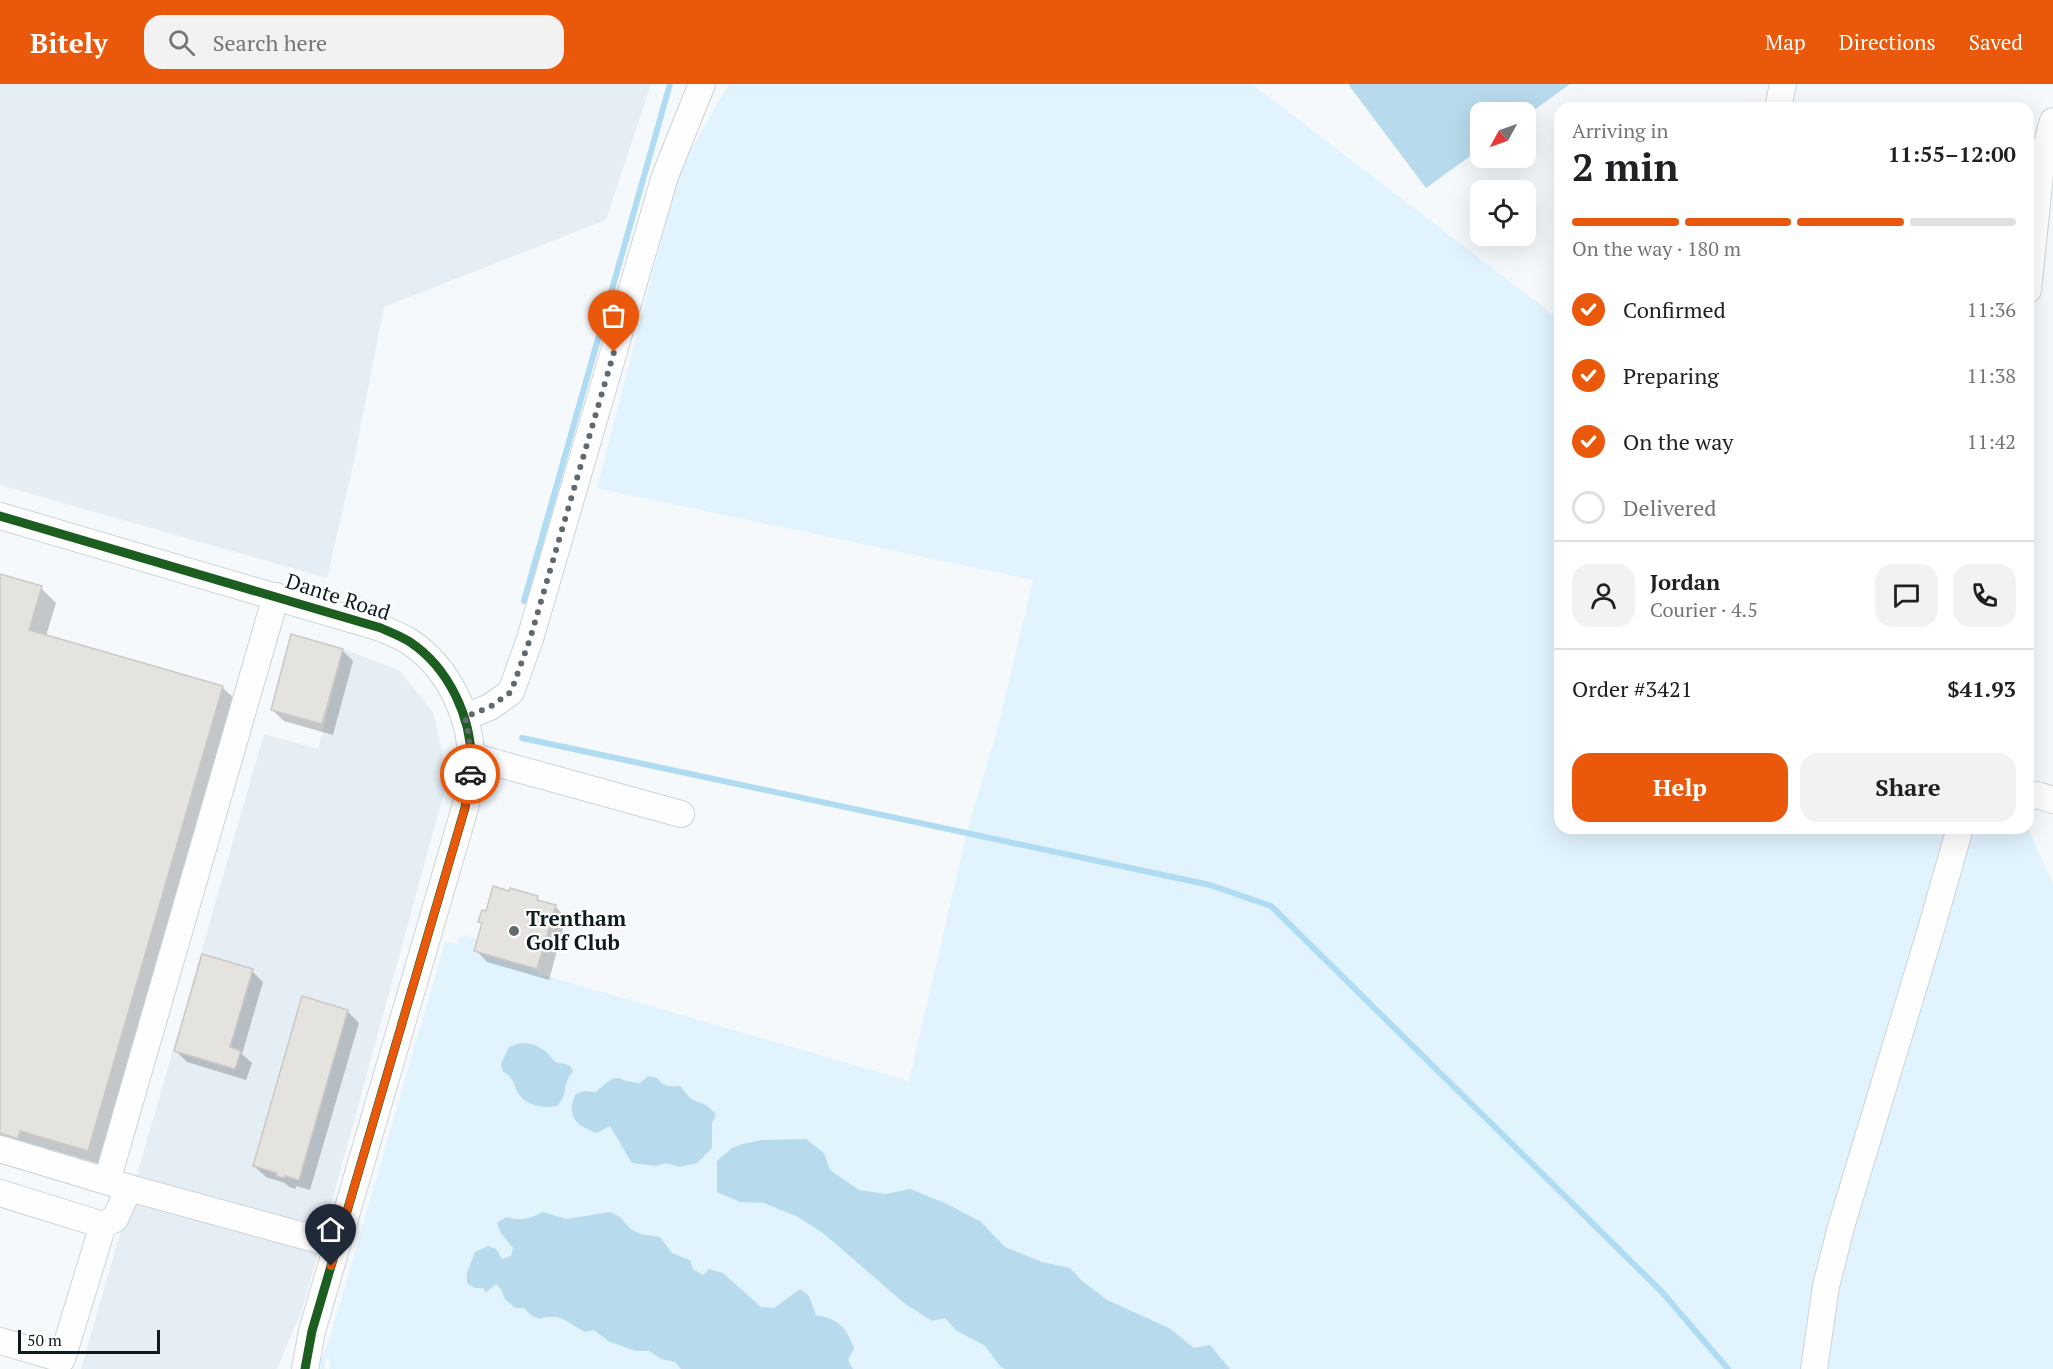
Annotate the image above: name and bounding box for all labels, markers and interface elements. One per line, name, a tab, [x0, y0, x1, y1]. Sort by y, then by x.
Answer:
search box	[144, 15, 564, 69]
text: Bitely	[30, 24, 108, 61]
icon: search	[165, 26, 198, 59]
text: Search here	[213, 28, 327, 57]
text: Map	[1765, 28, 1806, 56]
text: Directions	[1839, 28, 1936, 56]
text: Saved	[1969, 28, 2023, 56]
north arrow	[1470, 102, 1536, 168]
map controls	[1470, 102, 1536, 246]
text: Arriving in	[1572, 117, 1668, 144]
text: 11:55–12:00	[1888, 139, 2016, 168]
text: 2 min	[1572, 140, 1679, 192]
button: locate	[1470, 180, 1536, 246]
text: On the way · 180 m	[1572, 235, 1741, 262]
pin	[588, 290, 639, 352]
icon: check	[1572, 293, 1605, 326]
text: Confirmed	[1623, 295, 1726, 324]
text: 11:36	[1967, 296, 2016, 323]
icon: bag	[597, 299, 630, 332]
icon: check	[1572, 359, 1605, 392]
text: Preparing	[1623, 361, 1719, 390]
text: 11:38	[1967, 362, 2016, 389]
icon: check	[1572, 425, 1605, 458]
text: On the way	[1623, 427, 1733, 456]
text: 11:42	[1967, 428, 2016, 455]
text: Delivered	[1623, 493, 1716, 522]
button: person	[1572, 564, 1635, 627]
button: chat	[1875, 564, 1938, 627]
button: phone	[1953, 564, 2016, 627]
street label: Dante Road	[282, 566, 394, 626]
text: Jordan	[1650, 567, 1720, 596]
text: Courier · 4.5	[1650, 596, 1758, 623]
text: Order #3421	[1572, 674, 1692, 703]
text: $41.93	[1947, 674, 2016, 703]
courier	[440, 744, 500, 804]
button: Help	[1572, 753, 1788, 822]
button: Share	[1800, 753, 2016, 822]
icon: car	[454, 758, 487, 791]
place label: Trentham Golf Club	[526, 904, 627, 956]
marker: Trentham Golf Club	[507, 924, 521, 938]
pin	[305, 1204, 356, 1266]
icon: home	[314, 1213, 347, 1246]
scale bar	[18, 1327, 160, 1354]
text: 50 m	[27, 1329, 62, 1351]

